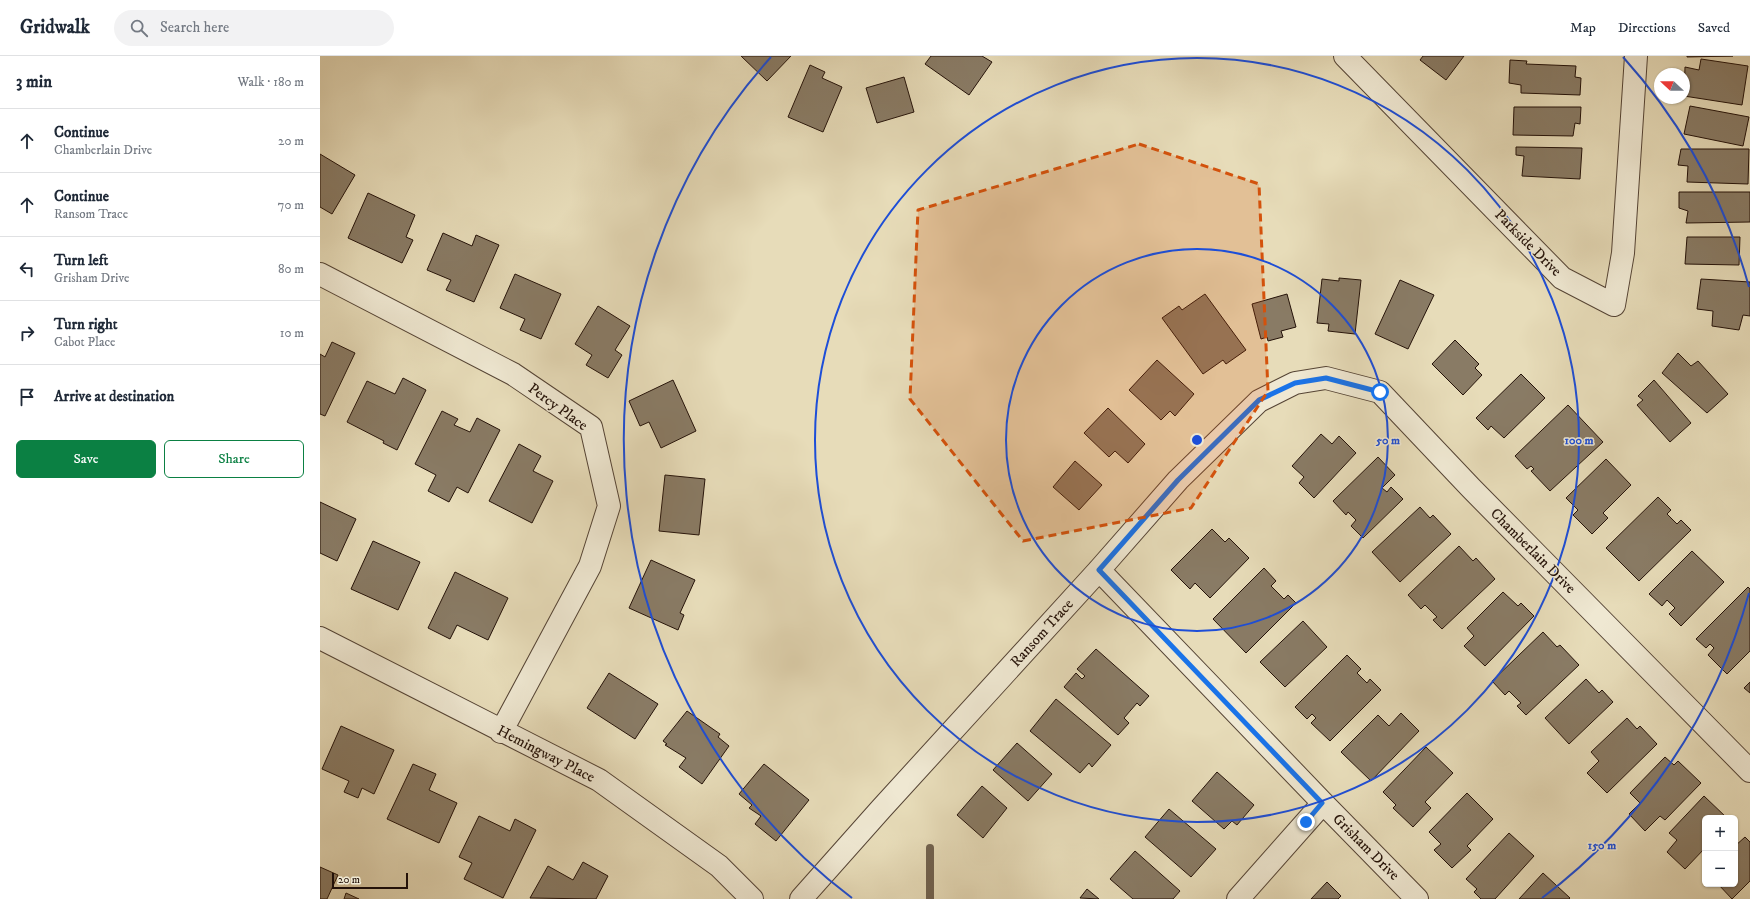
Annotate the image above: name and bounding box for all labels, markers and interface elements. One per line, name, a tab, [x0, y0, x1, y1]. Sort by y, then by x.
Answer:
search box	[114, 10, 394, 46]
text: Gridwalk	[20, 16, 90, 39]
icon: search	[128, 17, 150, 39]
text: Search here	[160, 18, 229, 37]
text: Map	[1570, 19, 1596, 37]
text: Directions	[1618, 19, 1676, 37]
text: Saved	[1698, 19, 1730, 37]
north arrow	[1654, 68, 1690, 104]
text: 3 min	[16, 71, 52, 93]
text: Walk · 180 m	[237, 74, 304, 90]
text: Continue	[54, 123, 109, 142]
icon: ahead	[16, 130, 38, 152]
text: 20 m	[278, 133, 304, 149]
text: Chamberlain Drive	[54, 142, 152, 158]
text: Continue	[54, 187, 109, 206]
icon: ahead	[16, 194, 38, 216]
text: 70 m	[278, 197, 304, 213]
street label: Parkside Drive	[1490, 205, 1566, 281]
text: Ransom Trace	[54, 206, 128, 222]
text: Turn left	[54, 251, 108, 270]
icon: left	[16, 258, 38, 280]
text: 80 m	[278, 261, 304, 277]
text: Grisham Drive	[54, 270, 129, 286]
text: Turn right	[54, 315, 117, 334]
icon: right	[16, 322, 38, 344]
text: 10 m	[280, 325, 304, 341]
text: Cabot Place	[54, 334, 115, 350]
street label: Percy Place	[524, 379, 592, 435]
route start	[1371, 383, 1389, 401]
icon: arrive	[16, 386, 38, 408]
text: Arrive at destination	[54, 387, 174, 406]
centre of rings	[1190, 433, 1204, 447]
text: 50 m	[1375, 433, 1400, 448]
text: 100 m	[1565, 433, 1593, 448]
button: Save	[16, 440, 156, 478]
button: Share	[164, 440, 304, 478]
street label: Chamberlain Drive	[1486, 504, 1580, 598]
street label: Ransom Trace	[1006, 595, 1078, 671]
street label: Hemingway Place	[494, 721, 598, 787]
street label: Grisham Drive	[1328, 809, 1404, 885]
route end	[1297, 813, 1315, 831]
map controls	[1702, 815, 1738, 887]
button: +	[1702, 815, 1738, 851]
text: 150 m	[1588, 838, 1616, 853]
button: −	[1702, 851, 1738, 887]
scale bar	[332, 871, 408, 890]
text: 20 m	[338, 873, 360, 887]

